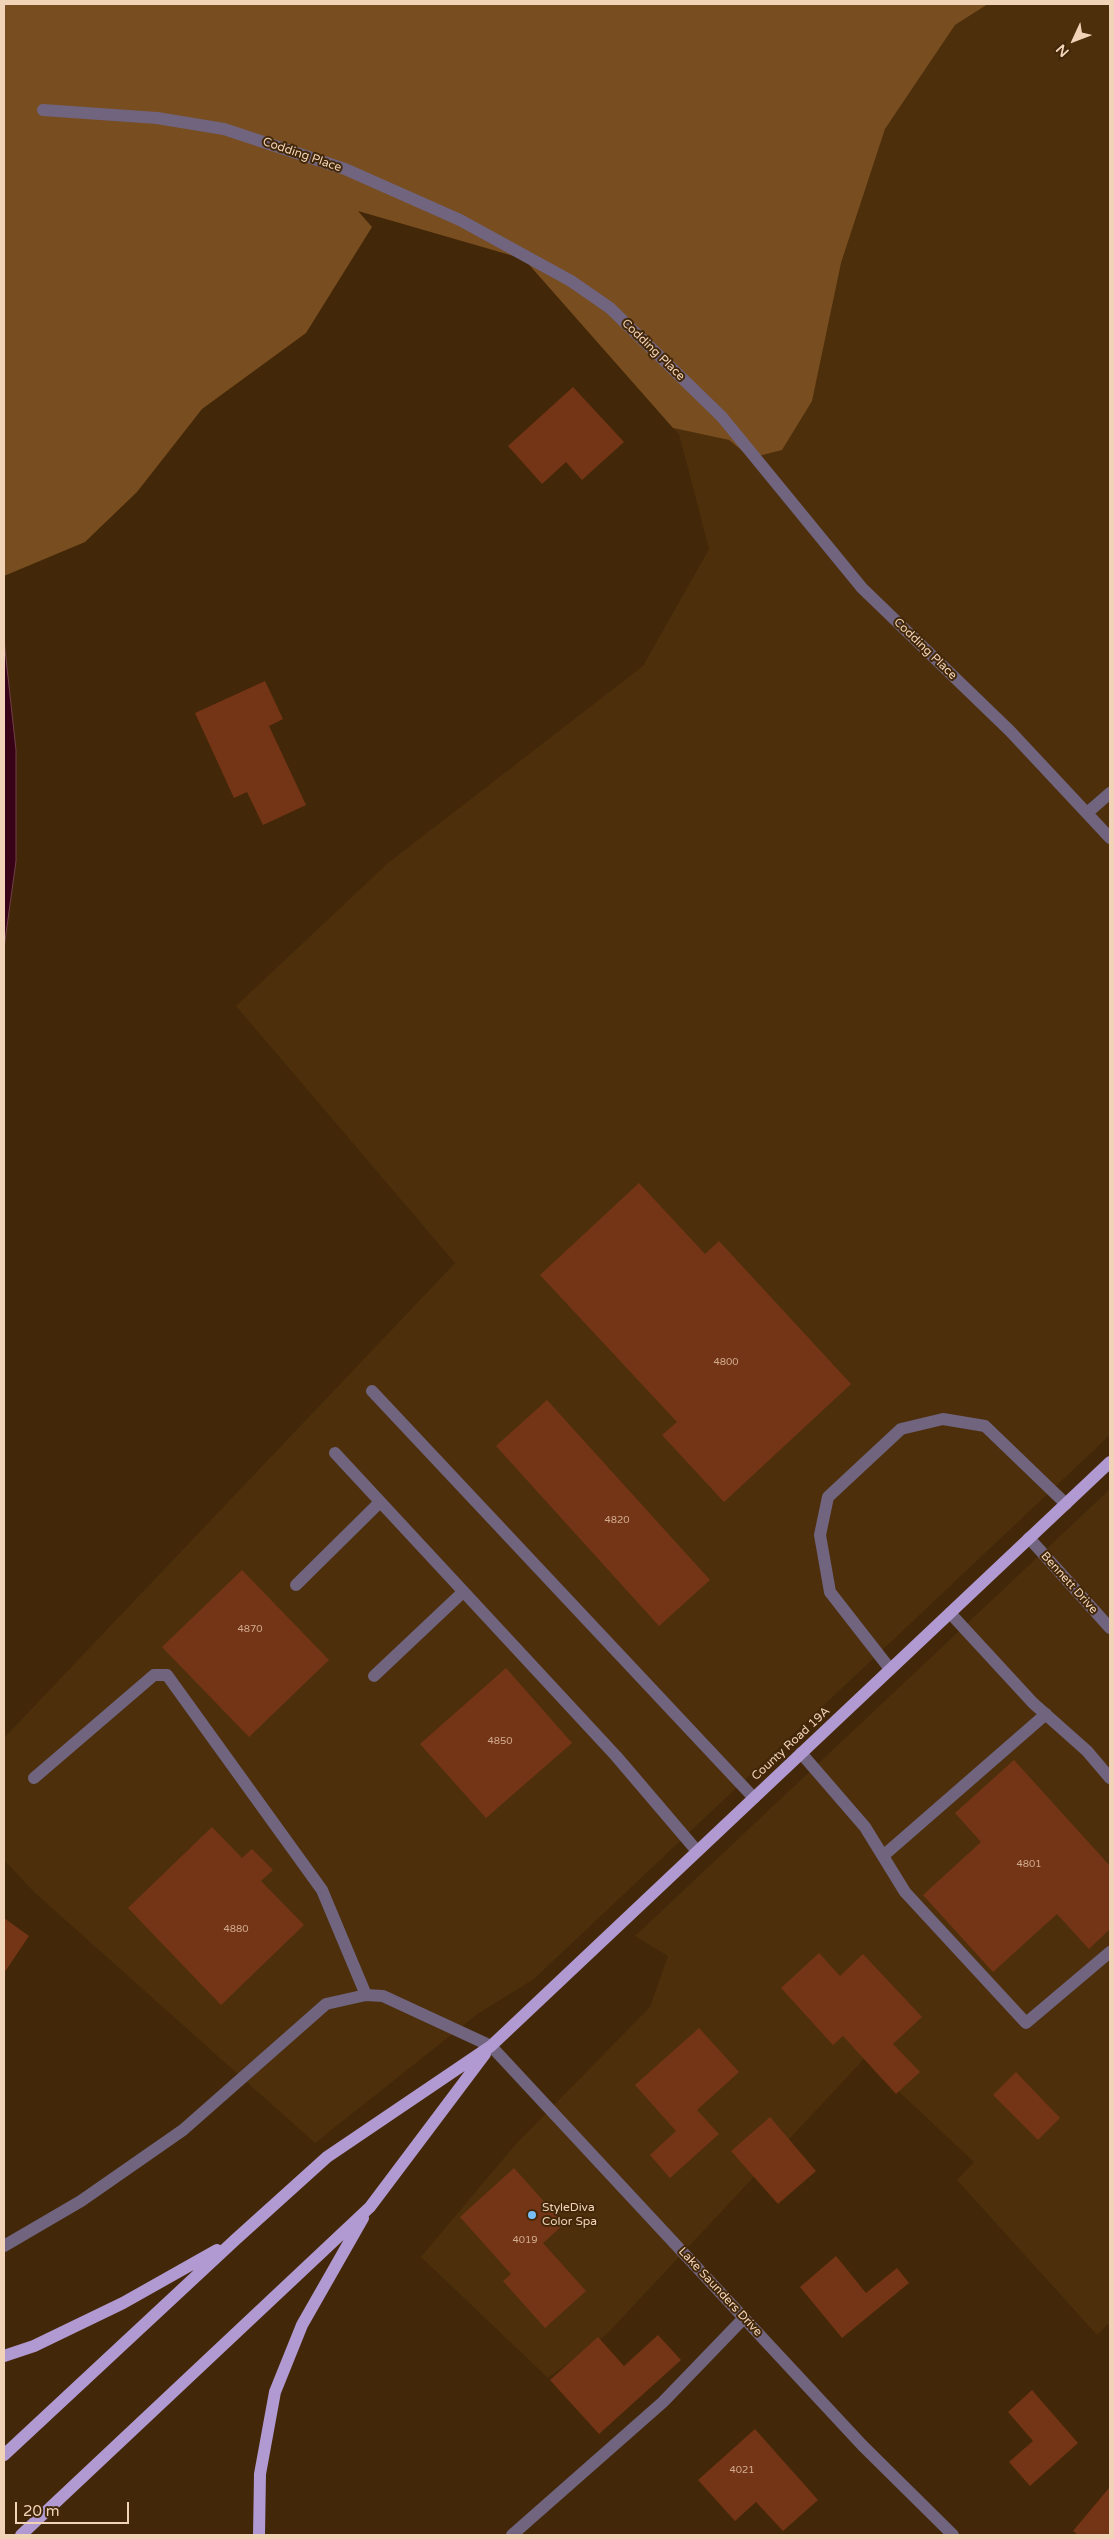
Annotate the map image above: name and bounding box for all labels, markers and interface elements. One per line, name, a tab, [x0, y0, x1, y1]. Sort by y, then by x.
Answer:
north arrow	[1049, 15, 1099, 65]
text: N	[1053, 41, 1073, 60]
street label: Codding Place	[261, 135, 343, 175]
street label: Codding Place	[618, 316, 688, 384]
street label: Codding Place	[890, 615, 960, 683]
house number: 4800	[713, 1356, 739, 1368]
house number: 4820	[604, 1514, 630, 1526]
street label: Bennett Drive	[1037, 1549, 1101, 1617]
house number: 4870	[237, 1623, 263, 1635]
street label: County Road 19A	[749, 1704, 833, 1784]
house number: 4850	[487, 1735, 513, 1747]
house number: 4801	[1016, 1858, 1042, 1870]
house number: 4880	[223, 1923, 249, 1935]
place label: StyleDiva Color Spa	[542, 2201, 597, 2229]
marker: StyleDiva Color Spa	[526, 2209, 538, 2221]
house number: 4019	[512, 2234, 538, 2246]
street label: Lake Saunders Drive	[675, 2245, 765, 2339]
house number: 4021	[729, 2464, 755, 2476]
scale bar	[18, 2492, 131, 2524]
text: 20 m	[23, 2502, 60, 2520]

